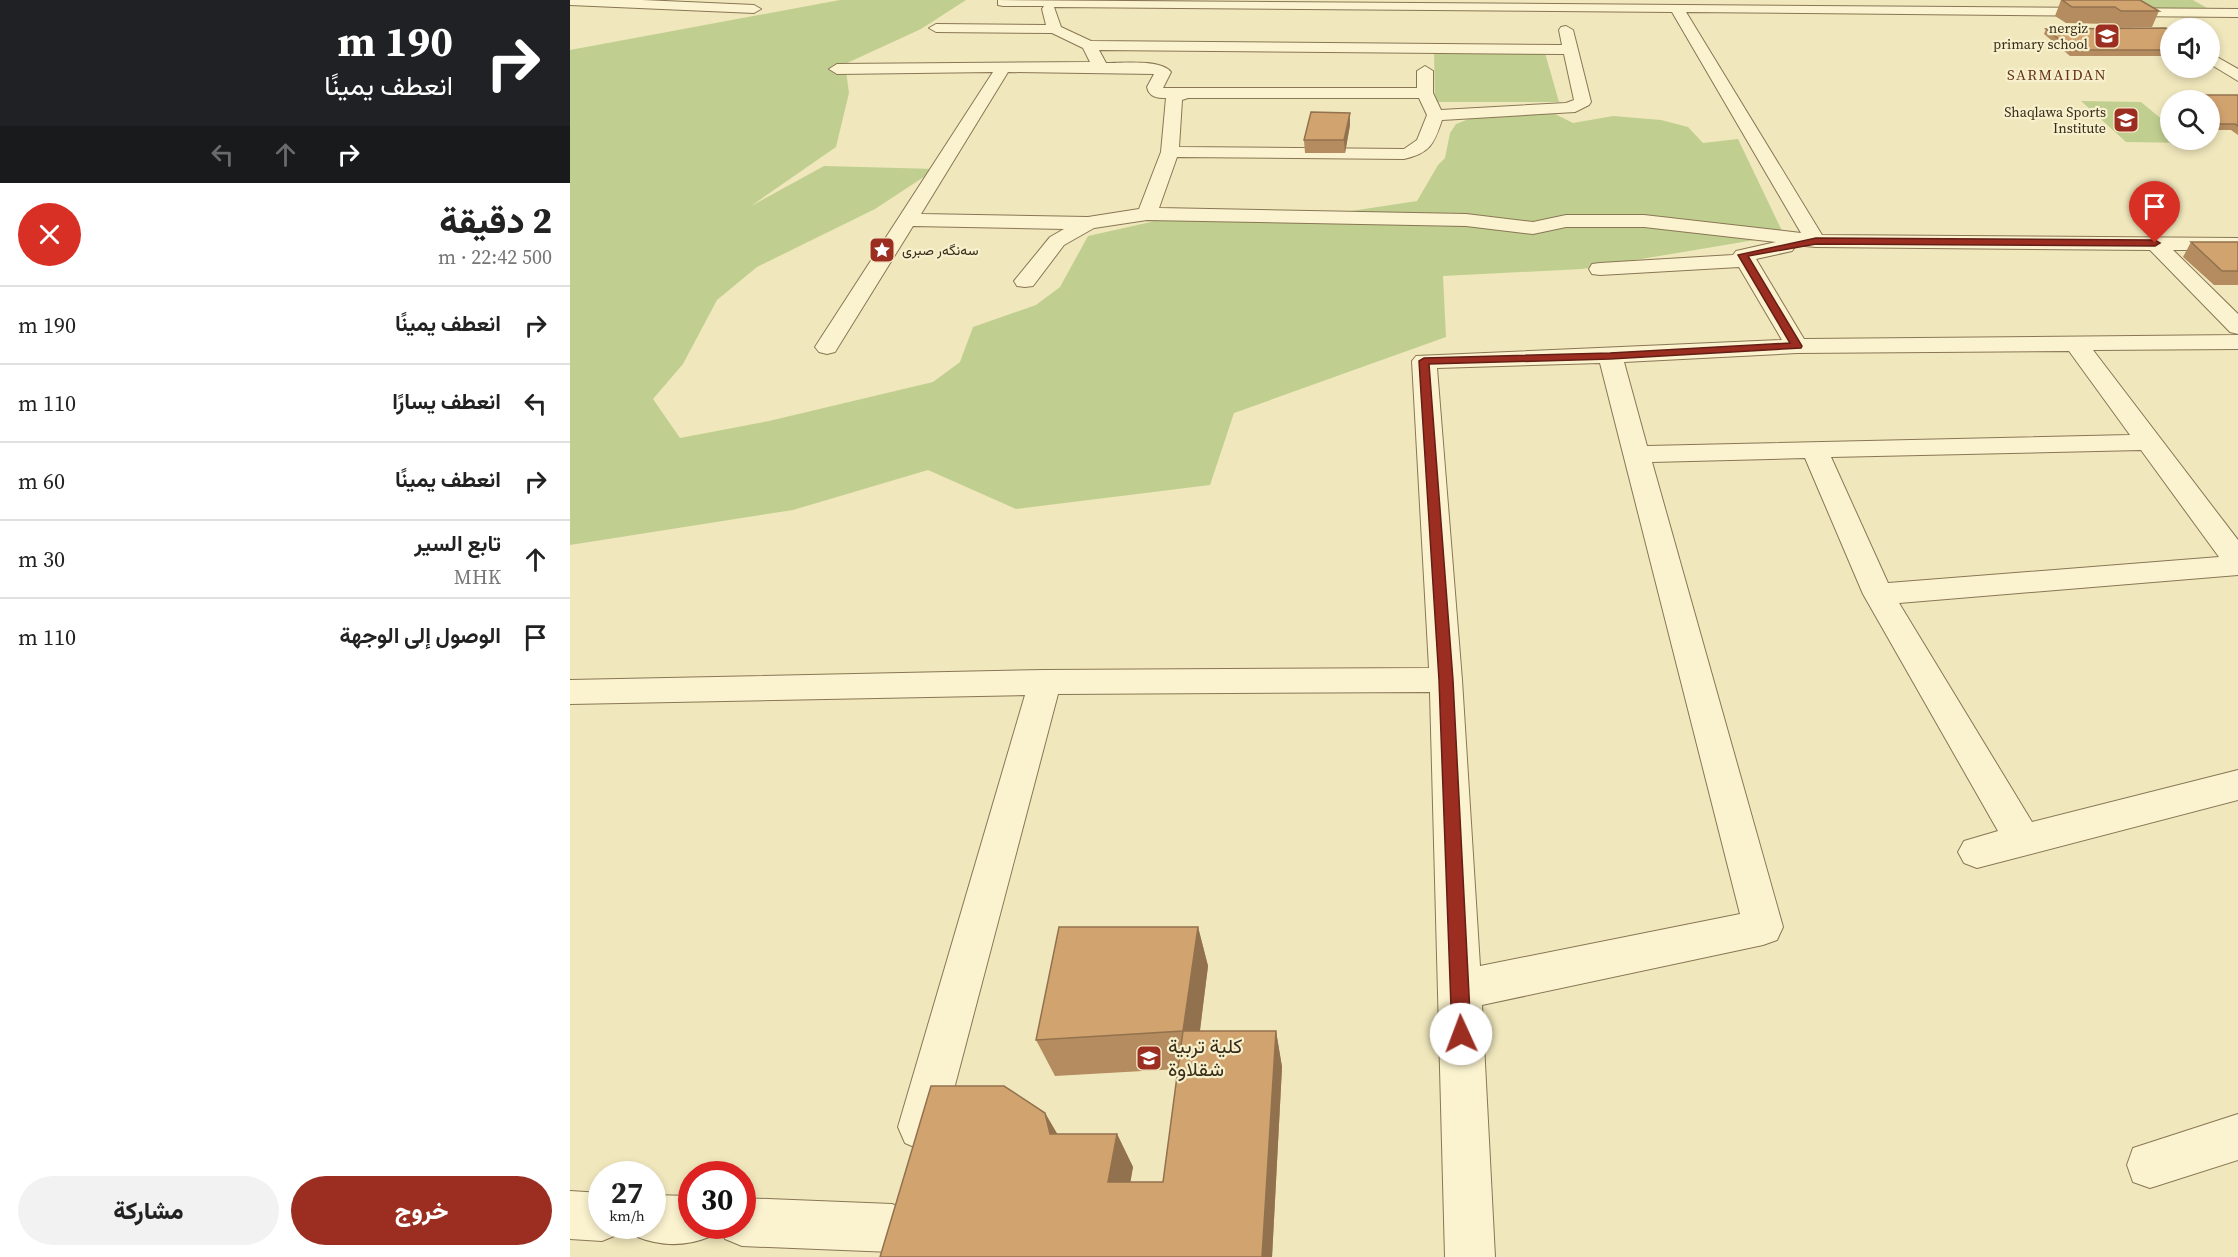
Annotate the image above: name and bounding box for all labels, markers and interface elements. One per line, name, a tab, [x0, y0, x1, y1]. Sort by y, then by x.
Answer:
text: 190 m	[338, 12, 453, 70]
place label: nergiz primary school	[1993, 18, 2089, 54]
map controls	[2160, 18, 2220, 150]
button: sound	[2160, 18, 2220, 78]
school or university icon: nergiz primary school	[2092, 21, 2122, 51]
icon: right	[474, 24, 552, 102]
district label: SARMAIDAN	[2007, 64, 2107, 85]
text: انعطف يمينًا	[324, 67, 453, 104]
button: search	[2160, 90, 2220, 150]
place label: Shaqlawa Sports Institute	[2004, 102, 2106, 138]
school or university icon: Shaqlawa Sports Institute	[2111, 105, 2141, 135]
icon: left	[206, 138, 239, 171]
icon: ahead	[269, 138, 302, 171]
icon: right	[332, 138, 365, 171]
pin	[2129, 181, 2180, 243]
icon: arrive	[2138, 190, 2171, 223]
text: 2 دقيقة	[439, 196, 552, 245]
button: close	[18, 203, 81, 266]
place icon: سەنگەر صبری	[867, 235, 897, 265]
place label: سەنگەر صبری	[902, 240, 979, 260]
text: 500 m · 22:42	[438, 243, 552, 271]
text: انعطف يمينًا	[395, 308, 501, 338]
icon: right	[519, 309, 552, 342]
text: 190 m	[18, 310, 76, 340]
text: انعطف يسارًا	[392, 386, 501, 416]
icon: left	[519, 387, 552, 420]
text: 110 m	[18, 388, 76, 418]
text: انعطف يمينًا	[395, 464, 501, 494]
icon: right	[519, 465, 552, 498]
text: 60 m	[18, 466, 65, 496]
text: تابع السير	[414, 528, 501, 558]
icon: ahead	[519, 543, 552, 576]
text: 30 m	[18, 544, 65, 574]
text: MHK	[454, 563, 501, 591]
text: الوصول إلى الوجهة	[339, 620, 501, 650]
icon: arrive	[519, 621, 552, 654]
text: 110 m	[18, 622, 76, 652]
position arrow	[1429, 1002, 1493, 1066]
place label: كلية تربية شقلاوة	[1168, 1032, 1243, 1083]
school or university icon: كلية تربية شقلاوة	[1134, 1043, 1164, 1073]
speed limit sign: 30	[678, 1161, 756, 1239]
text: 27	[611, 1172, 643, 1213]
button: مشاركة	[18, 1176, 279, 1245]
button: خروج	[291, 1176, 552, 1245]
text: km/h	[609, 1205, 645, 1226]

